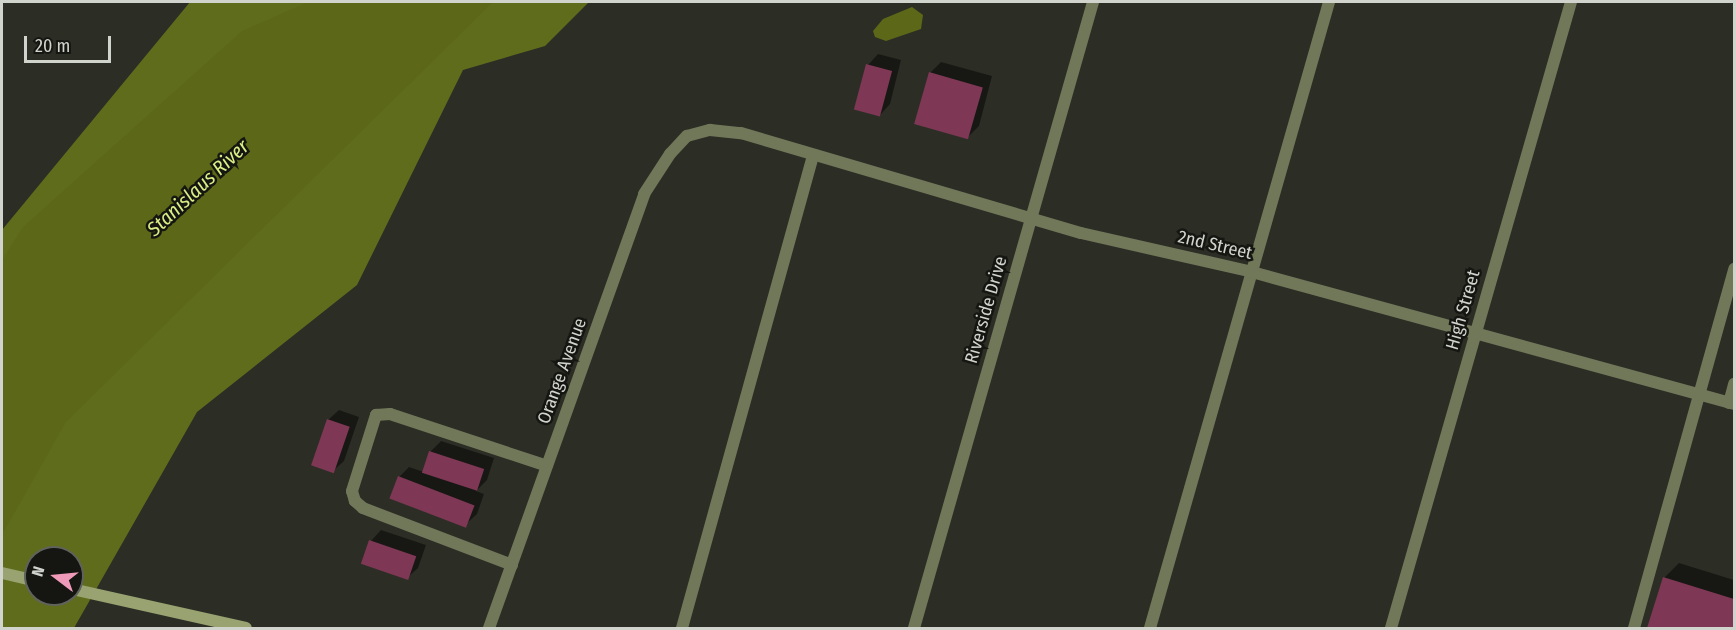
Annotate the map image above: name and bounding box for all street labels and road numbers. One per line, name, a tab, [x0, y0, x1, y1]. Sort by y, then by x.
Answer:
street label: 2nd Street	[1176, 226, 1254, 264]
street label: Riverside Drive	[960, 254, 1012, 366]
street label: High Street	[1441, 268, 1485, 352]
street label: Orange Avenue	[533, 315, 591, 427]

